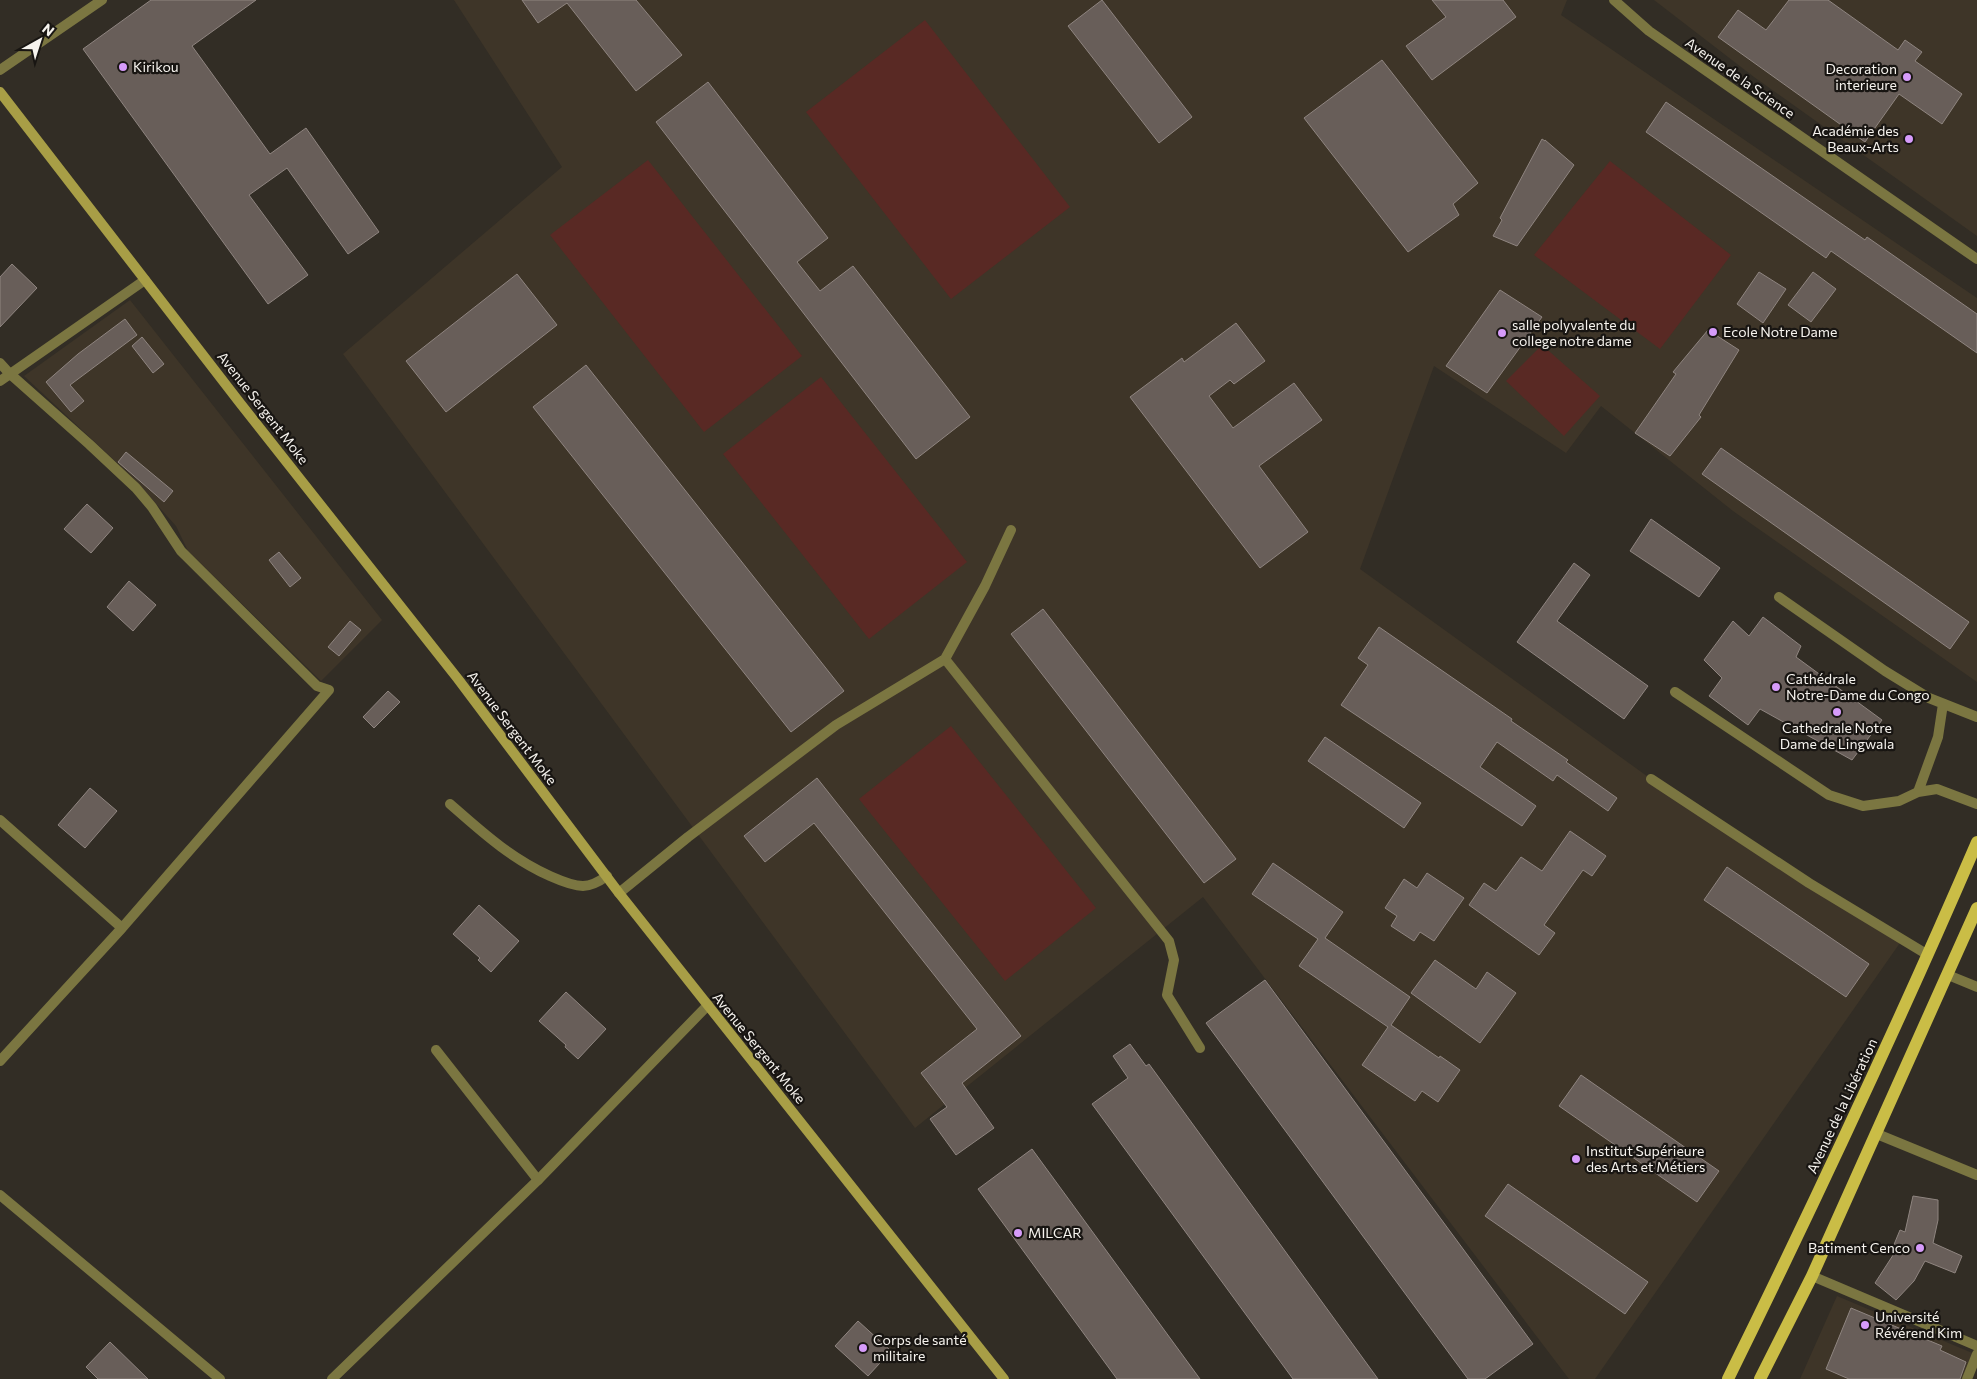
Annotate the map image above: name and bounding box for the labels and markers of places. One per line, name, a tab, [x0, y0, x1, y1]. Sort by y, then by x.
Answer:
place label: Kirikou	[133, 58, 179, 75]
place label: Decoration interieure	[1826, 60, 1897, 93]
marker: Kirikou	[117, 61, 129, 73]
marker: Decoration interieure	[1901, 71, 1913, 83]
place label: Académie des Beaux-Arts	[1812, 122, 1899, 155]
marker: Académie des Beaux-Arts	[1903, 133, 1915, 145]
place label: salle polyvalente du college notre dame	[1512, 316, 1635, 349]
place label: Ecole Notre Dame	[1723, 323, 1837, 340]
marker: Ecole Notre Dame	[1707, 326, 1719, 338]
marker: salle polyvalente du college notre dame	[1496, 327, 1508, 339]
place label: Cathédrale Notre-Dame du Congo	[1786, 670, 1930, 703]
marker: Cathédrale Notre-Dame du Congo	[1770, 681, 1782, 693]
marker: Cathedrale Notre Dame de Lingwala	[1831, 706, 1843, 718]
place label: Cathedrale Notre Dame de Lingwala	[1780, 719, 1894, 752]
place label: Institut Supérieure des Arts et Métiers	[1586, 1142, 1705, 1175]
marker: Institut Supérieure des Arts et Métiers	[1570, 1153, 1582, 1165]
place label: MILCAR	[1028, 1224, 1082, 1241]
marker: MILCAR	[1012, 1227, 1024, 1239]
place label: Batiment Cenco	[1808, 1239, 1910, 1256]
marker: Batiment Cenco	[1914, 1242, 1926, 1254]
place label: Université Révérend Kim	[1875, 1308, 1962, 1341]
marker: Université Révérend Kim	[1859, 1319, 1871, 1331]
place label: Corps de santé militaire	[873, 1331, 967, 1364]
marker: Corps de santé militaire	[857, 1342, 869, 1354]

